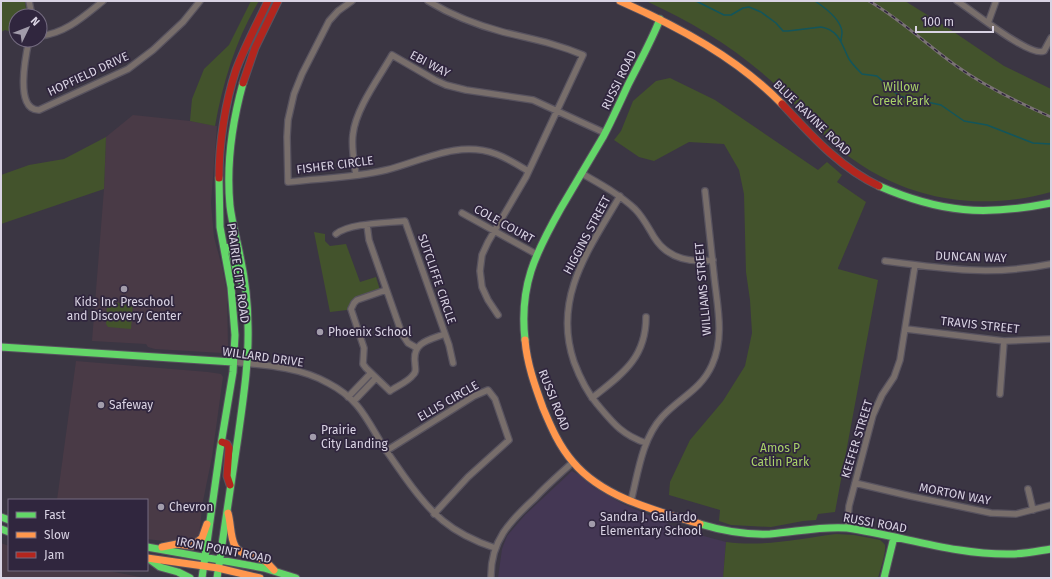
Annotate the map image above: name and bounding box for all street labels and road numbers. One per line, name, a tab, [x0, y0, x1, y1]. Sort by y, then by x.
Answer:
street label: EBI WAY	[408, 48, 453, 81]
street label: RUSSI ROAD	[599, 48, 640, 112]
street label: HOPFIELD DRIVE	[45, 49, 131, 99]
street label: BLUE RAVINE ROAD	[770, 77, 854, 159]
street label: FISHER CIRCLE	[296, 153, 374, 177]
street label: HIGGINS STREET	[560, 193, 614, 277]
street label: COLE COURT	[472, 202, 537, 247]
street label: PRAIRIE CITY ROAD	[224, 222, 252, 324]
street label: SUTCLIFFE CIRCLE	[415, 232, 459, 326]
street label: WILLIAMS STREET	[692, 241, 714, 336]
street label: DUNCAN WAY	[935, 249, 1007, 265]
street label: TRAVIS STREET	[940, 314, 1021, 336]
street label: WILLARD DRIVE	[221, 344, 305, 370]
street label: RUSSI ROAD	[535, 367, 573, 433]
street label: ELLIS CIRCLE	[415, 378, 481, 424]
street label: KEEFER STREET	[838, 397, 876, 480]
street label: MORTON WAY	[918, 480, 992, 508]
street label: RUSSI ROAD	[842, 510, 908, 536]
street label: IRON POINT ROAD	[175, 534, 273, 566]

